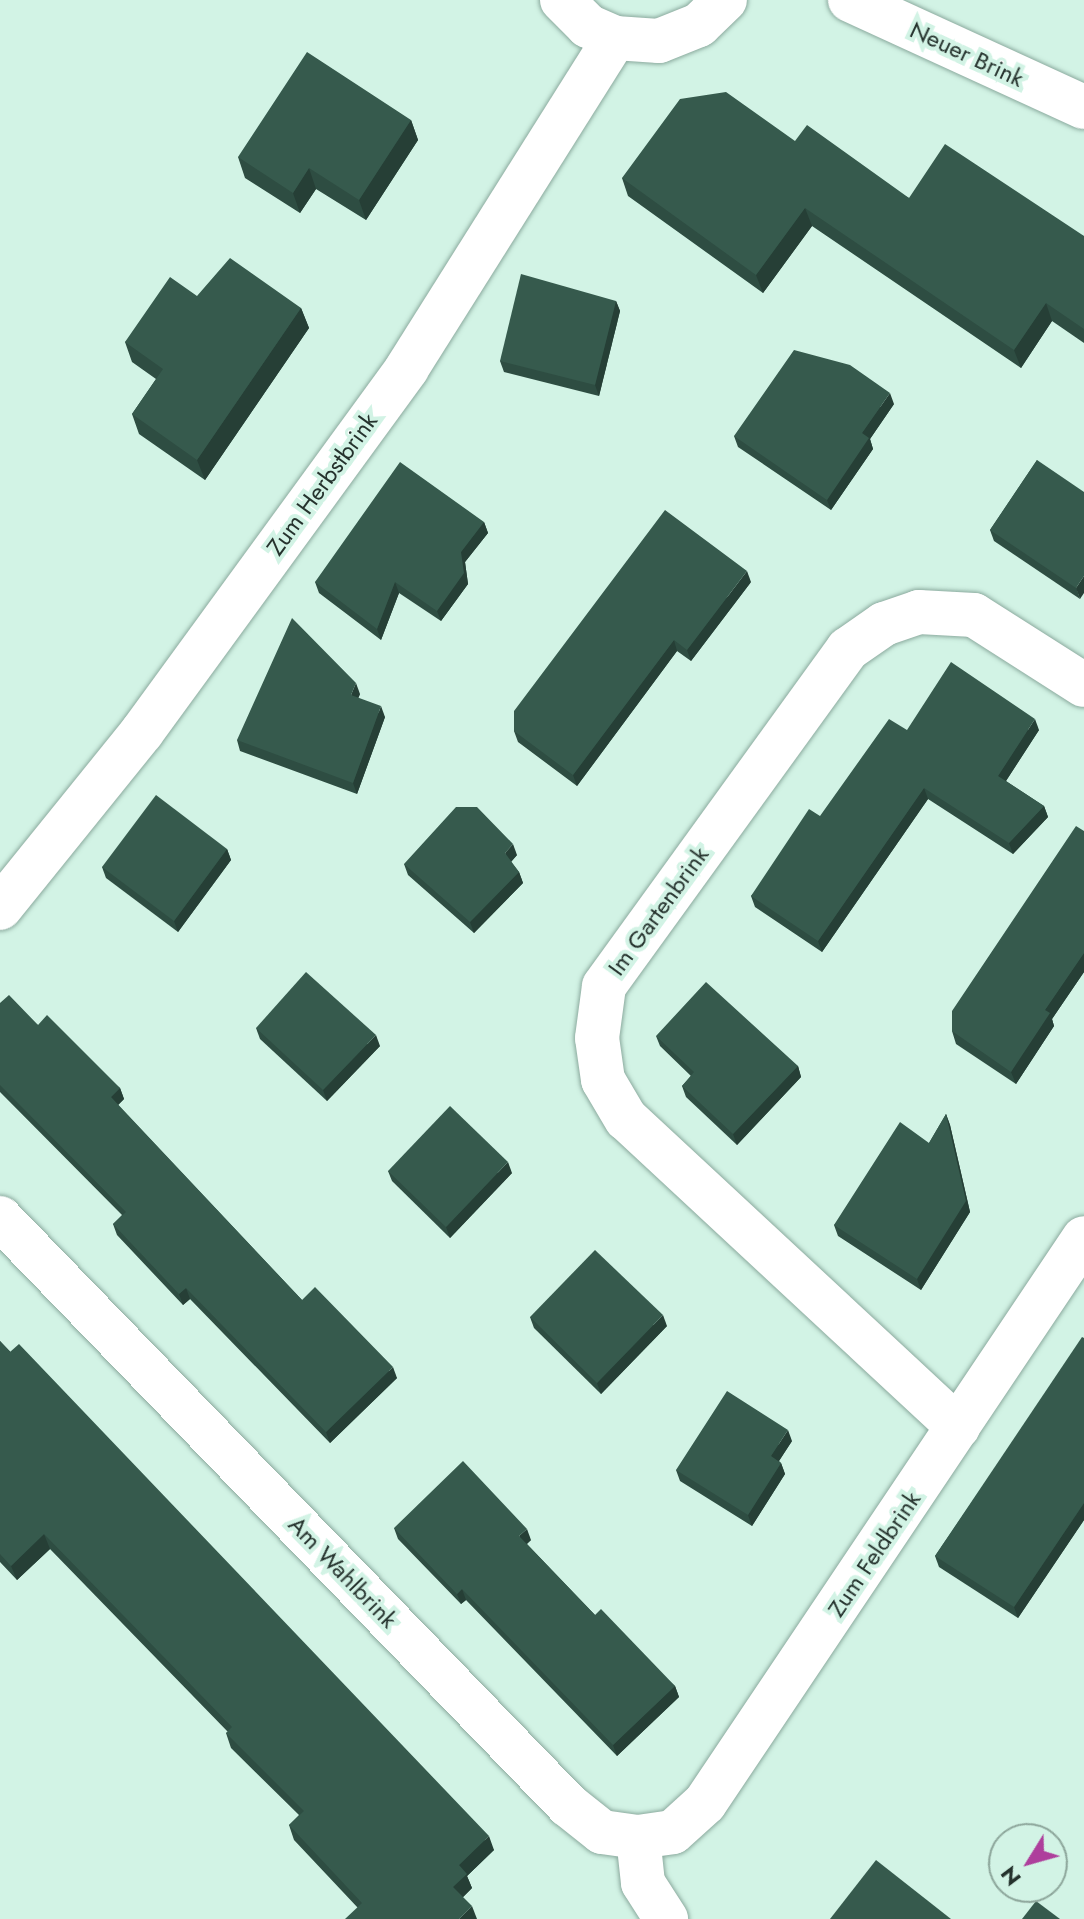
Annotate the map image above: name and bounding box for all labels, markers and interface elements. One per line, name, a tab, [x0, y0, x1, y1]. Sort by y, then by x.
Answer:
street label: Neuer Brink	[905, 15, 1029, 93]
street label: Zum Herbstbrink	[261, 407, 383, 561]
street label: Im Gartenbrink	[602, 841, 714, 981]
street label: Zum Feldbrink	[822, 1486, 926, 1622]
street label: Am Wahlbrink	[283, 1510, 403, 1634]
north arrow	[988, 1823, 1068, 1903]
text: N	[992, 1860, 1028, 1893]

